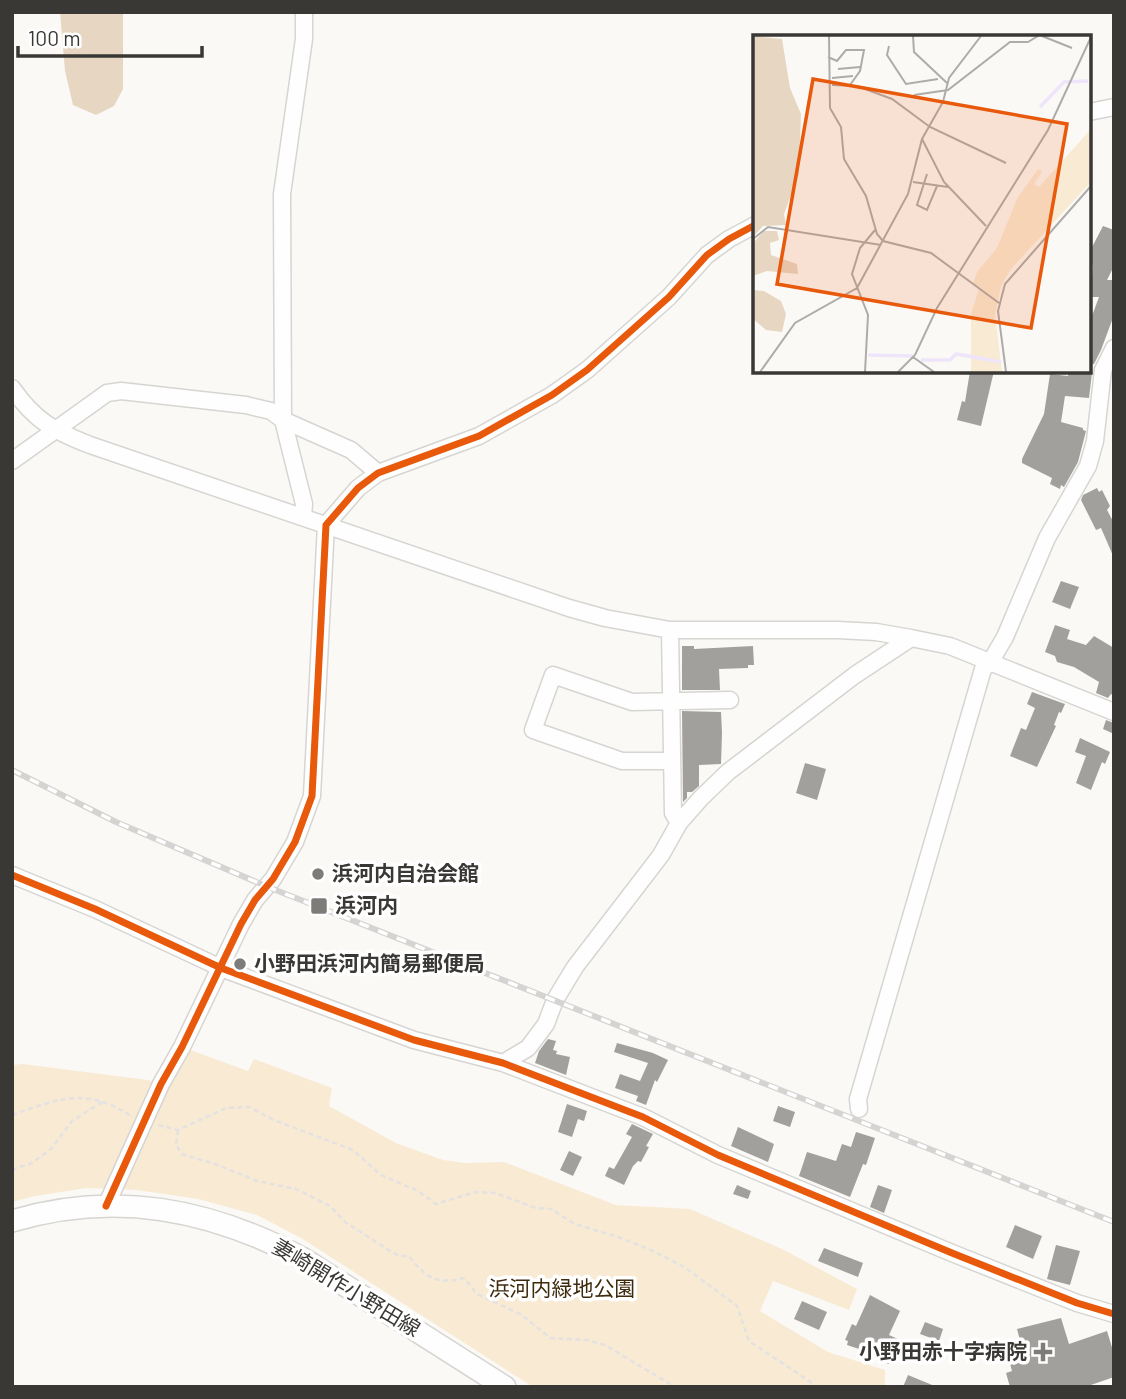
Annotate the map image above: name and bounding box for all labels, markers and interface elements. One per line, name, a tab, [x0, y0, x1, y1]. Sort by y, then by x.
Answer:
scale bar	[18, 14, 201, 58]
text: 100 m	[28, 25, 81, 50]
inset map	[753, 35, 1091, 373]
place label: 浜河内自治会館	[332, 860, 479, 885]
marker: 浜河内自治会館	[310, 866, 326, 882]
place label: 浜河内	[335, 892, 398, 917]
marker: 浜河内	[309, 896, 329, 916]
place label: 小野田浜河内簡易郵便局	[254, 950, 485, 975]
marker: 小野田浜河内簡易郵便局	[232, 956, 248, 972]
street label: 妻崎開作小野田線	[268, 1233, 425, 1341]
park label: 浜河内緑地公園	[489, 1275, 636, 1300]
place label: 小野田赤十字病院	[859, 1338, 1027, 1363]
marker: 小野田赤十字病院	[1033, 1342, 1053, 1362]

